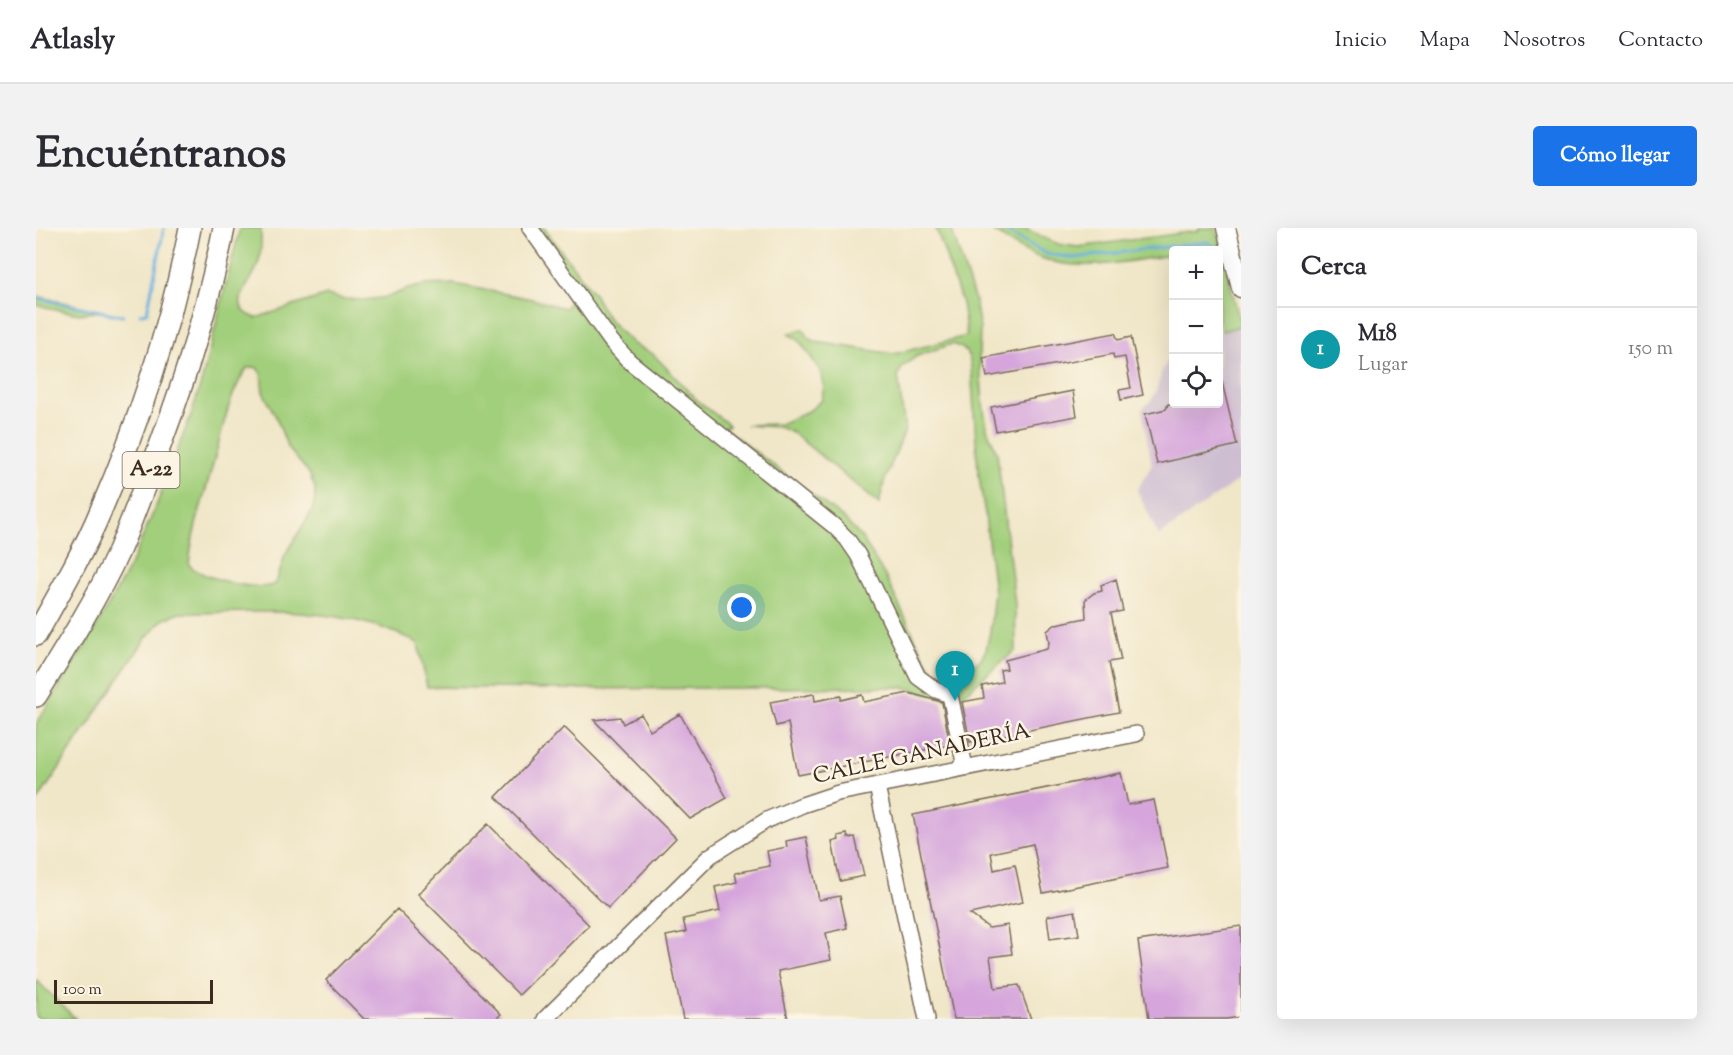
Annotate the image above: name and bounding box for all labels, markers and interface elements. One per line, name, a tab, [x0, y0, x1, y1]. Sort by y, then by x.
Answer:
text: Atlasly	[30, 21, 115, 61]
text: Inicio	[1335, 26, 1387, 56]
text: Mapa	[1420, 26, 1470, 56]
text: Nosotros	[1503, 26, 1585, 56]
text: Contacto	[1618, 26, 1703, 56]
text: Encuéntranos	[36, 126, 286, 186]
button: Cómo llegar	[1533, 126, 1697, 186]
map controls	[1169, 246, 1223, 408]
button: +	[1169, 246, 1223, 300]
text: Cerca	[1301, 249, 1367, 286]
button: −	[1169, 300, 1223, 354]
text: M18	[1358, 319, 1397, 351]
text: 1	[1317, 335, 1324, 364]
text: 150 m	[1628, 335, 1673, 364]
text: Lugar	[1358, 351, 1408, 380]
button: locate	[1169, 354, 1223, 408]
road number: A-22	[122, 452, 180, 488]
your location	[727, 593, 756, 622]
pin: 1	[936, 652, 974, 701]
street label: CALLE GANADERÍA	[810, 715, 1034, 794]
scale bar	[54, 977, 213, 1004]
text: 100 m	[63, 979, 102, 1002]

